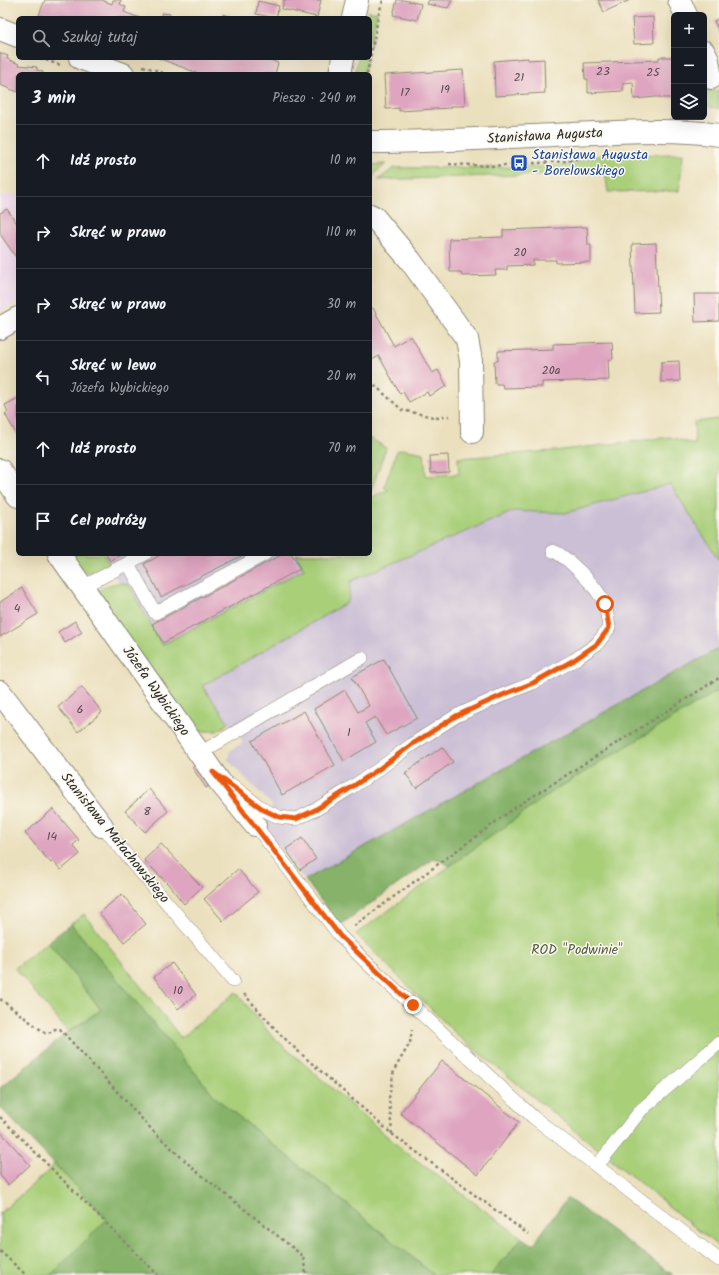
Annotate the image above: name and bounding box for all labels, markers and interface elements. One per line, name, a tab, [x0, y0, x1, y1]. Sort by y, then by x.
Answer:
map controls	[671, 12, 707, 120]
button: +	[671, 12, 707, 48]
search box	[16, 16, 372, 60]
text: Szukaj tutaj	[62, 26, 137, 50]
icon: search	[30, 27, 52, 49]
button: −	[671, 48, 707, 84]
house number: 23	[596, 62, 610, 81]
house number: 25	[646, 63, 661, 82]
house number: 21	[514, 68, 525, 87]
house number: 19	[440, 80, 450, 99]
house number: 17	[400, 83, 410, 102]
button: layers	[671, 84, 707, 120]
text: 3 min	[32, 85, 76, 112]
text: Pieszo · 240 m	[273, 88, 356, 109]
street label: Stanisława Augusta	[487, 122, 603, 150]
place label: Stanisława Augusta - Borelowskiego	[532, 144, 648, 182]
text: Idź prosto	[70, 149, 136, 173]
icon: ahead	[32, 150, 54, 172]
text: 10 m	[330, 150, 356, 171]
bus stop icon: Stanisława Augusta - Borelowskiego	[509, 153, 529, 173]
text: Skręć w prawo	[70, 221, 166, 245]
icon: right	[32, 222, 54, 244]
text: 110 m	[326, 222, 356, 243]
house number: 20	[514, 243, 526, 262]
text: Skręć w prawo	[70, 293, 166, 317]
icon: right	[32, 294, 54, 316]
text: 30 m	[327, 294, 356, 315]
text: Skręć w lewo	[70, 354, 156, 378]
house number: 20a	[542, 361, 561, 380]
icon: left	[32, 366, 54, 388]
text: 20 m	[326, 366, 356, 387]
text: Józefa Wybickiego	[70, 378, 169, 399]
text: Idź prosto	[70, 437, 136, 461]
icon: ahead	[32, 438, 54, 460]
text: 70 m	[328, 438, 356, 459]
text: Cel podróży	[70, 509, 146, 533]
icon: arrive	[32, 510, 54, 532]
route start	[596, 595, 614, 613]
house number: 4	[14, 599, 21, 618]
street label: Józefa Wybickiego	[116, 641, 196, 741]
house number: 6	[77, 700, 83, 719]
house number: 1	[347, 723, 351, 742]
street label: Stanisława Małachowskiego	[55, 768, 175, 908]
house number: 8	[143, 802, 151, 821]
house number: 14	[47, 827, 58, 846]
park label: ROD "Podwinie"	[531, 939, 623, 961]
house number: 10	[173, 981, 183, 1000]
route end	[404, 996, 422, 1014]

